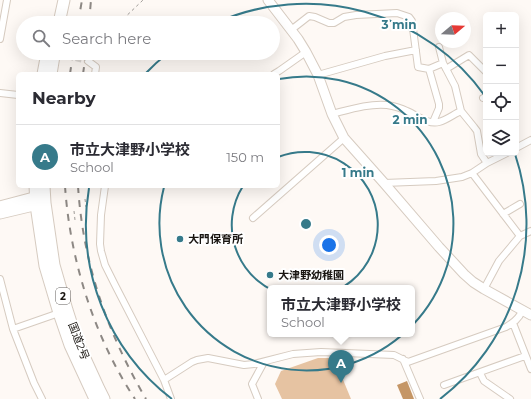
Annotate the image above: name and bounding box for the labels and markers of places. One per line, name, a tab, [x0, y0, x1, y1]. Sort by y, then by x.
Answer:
centre of rings	[299, 217, 313, 231]
place label: 大門保育所	[188, 232, 243, 246]
marker: 大門保育所	[175, 234, 185, 244]
place label: 大津野幼稚園	[278, 268, 344, 282]
marker: 大津野幼稚園	[265, 270, 275, 280]
pin: A	[328, 350, 354, 383]

